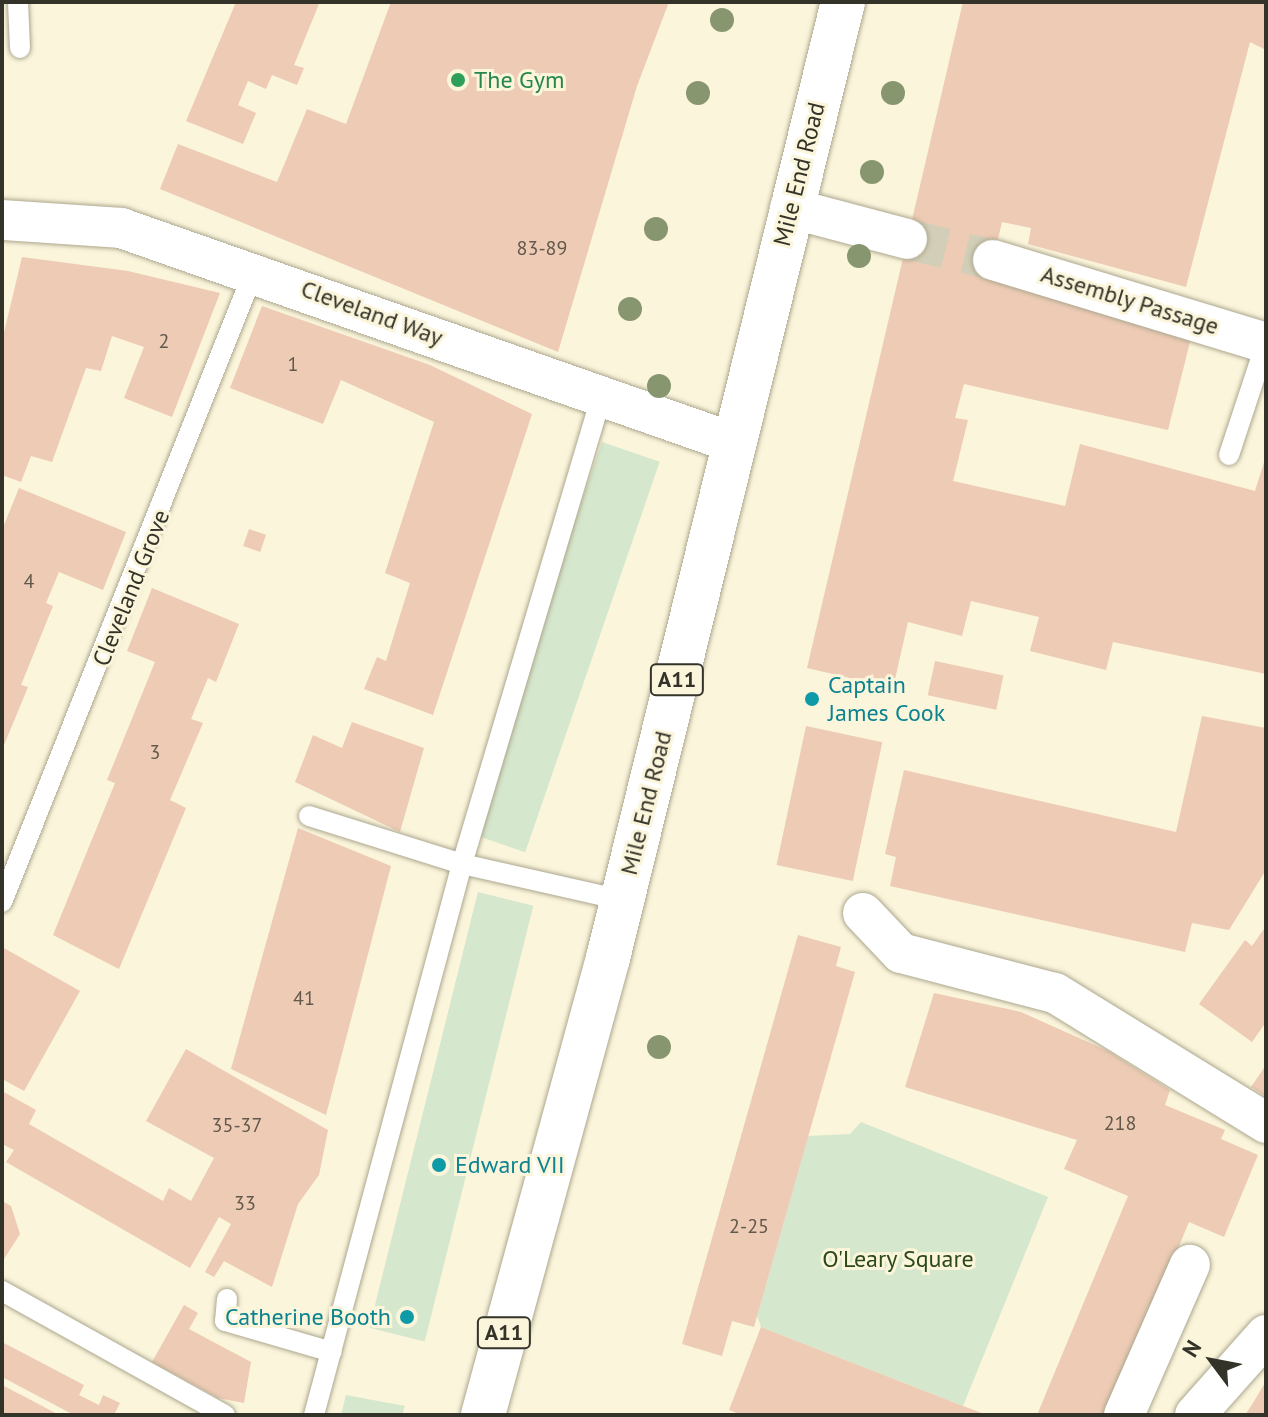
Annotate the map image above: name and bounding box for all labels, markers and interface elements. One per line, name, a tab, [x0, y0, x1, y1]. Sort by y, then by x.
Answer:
place label: The Gym	[474, 66, 564, 94]
marker: The Gym	[449, 71, 467, 89]
street label: Mile End Road	[767, 99, 831, 249]
house number: 83-89	[517, 236, 567, 260]
street label: Assembly Passage	[1037, 259, 1223, 341]
street label: Cleveland Way	[297, 274, 447, 352]
house number: 2	[159, 329, 169, 353]
house number: 1	[288, 352, 298, 376]
street label: Cleveland Grove	[87, 506, 175, 670]
house number: 4	[24, 569, 34, 593]
road number: A11	[649, 662, 705, 698]
place label: Captain James Cook	[828, 671, 945, 727]
marker: Captain James Cook	[803, 690, 821, 708]
street label: Mile End Road	[614, 728, 678, 878]
house number: 3	[150, 740, 160, 764]
house number: 41	[293, 986, 315, 1010]
house number: 218	[1104, 1111, 1136, 1135]
house number: 35-37	[212, 1113, 262, 1137]
place label: Edward VII	[455, 1151, 565, 1179]
marker: Edward VII	[430, 1156, 448, 1174]
house number: 33	[234, 1191, 256, 1215]
house number: 2-25	[729, 1214, 769, 1238]
park label: O'Leary Square	[822, 1245, 974, 1273]
place label: Catherine Booth	[225, 1303, 391, 1331]
marker: Catherine Booth	[398, 1308, 416, 1326]
road number: A11	[476, 1315, 532, 1351]
north arrow	[1172, 1321, 1252, 1401]
text: N	[1176, 1335, 1207, 1362]

